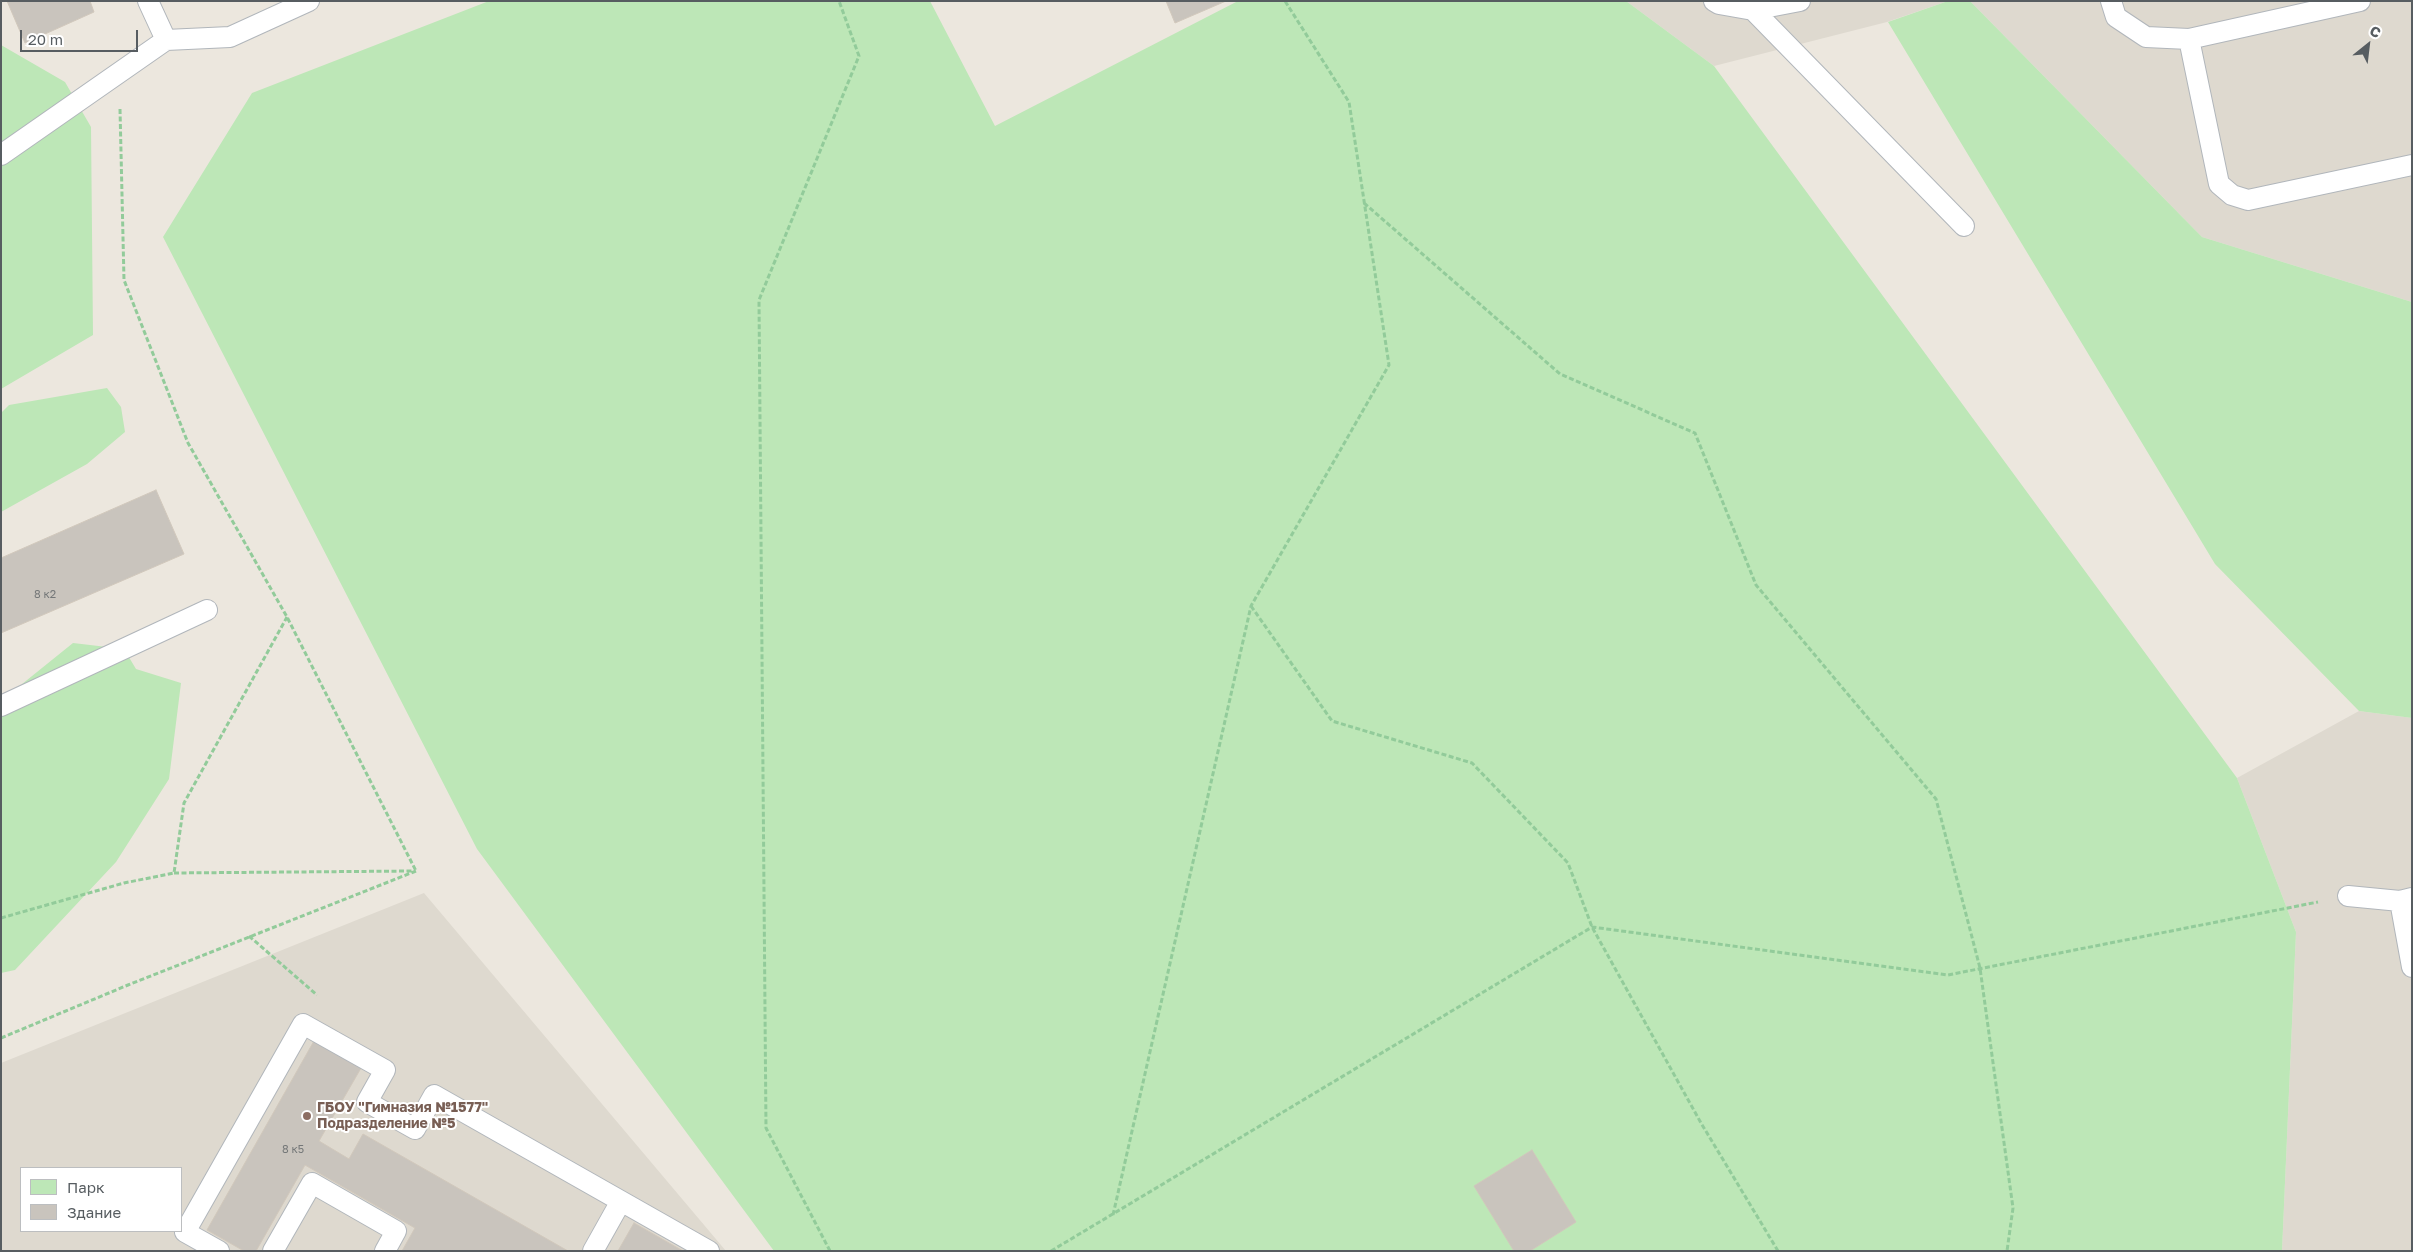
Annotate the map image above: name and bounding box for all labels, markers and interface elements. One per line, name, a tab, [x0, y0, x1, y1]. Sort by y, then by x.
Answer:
scale bar	[22, 20, 140, 52]
north arrow	[2343, 20, 2393, 70]
text: С	[2367, 22, 2384, 41]
text: 20 m	[28, 30, 63, 48]
house number: 8 к2	[34, 588, 56, 602]
place label: ГБОУ "Гимназия №1577" Подразделение №5	[317, 1100, 488, 1132]
marker: ГБОУ "Гимназия №1577" Подразделение №5	[301, 1110, 313, 1122]
house number: 8 к5	[282, 1143, 304, 1157]
legend	[20, 1167, 182, 1232]
text: Парк	[67, 1178, 105, 1196]
text: Здание	[67, 1203, 121, 1221]

